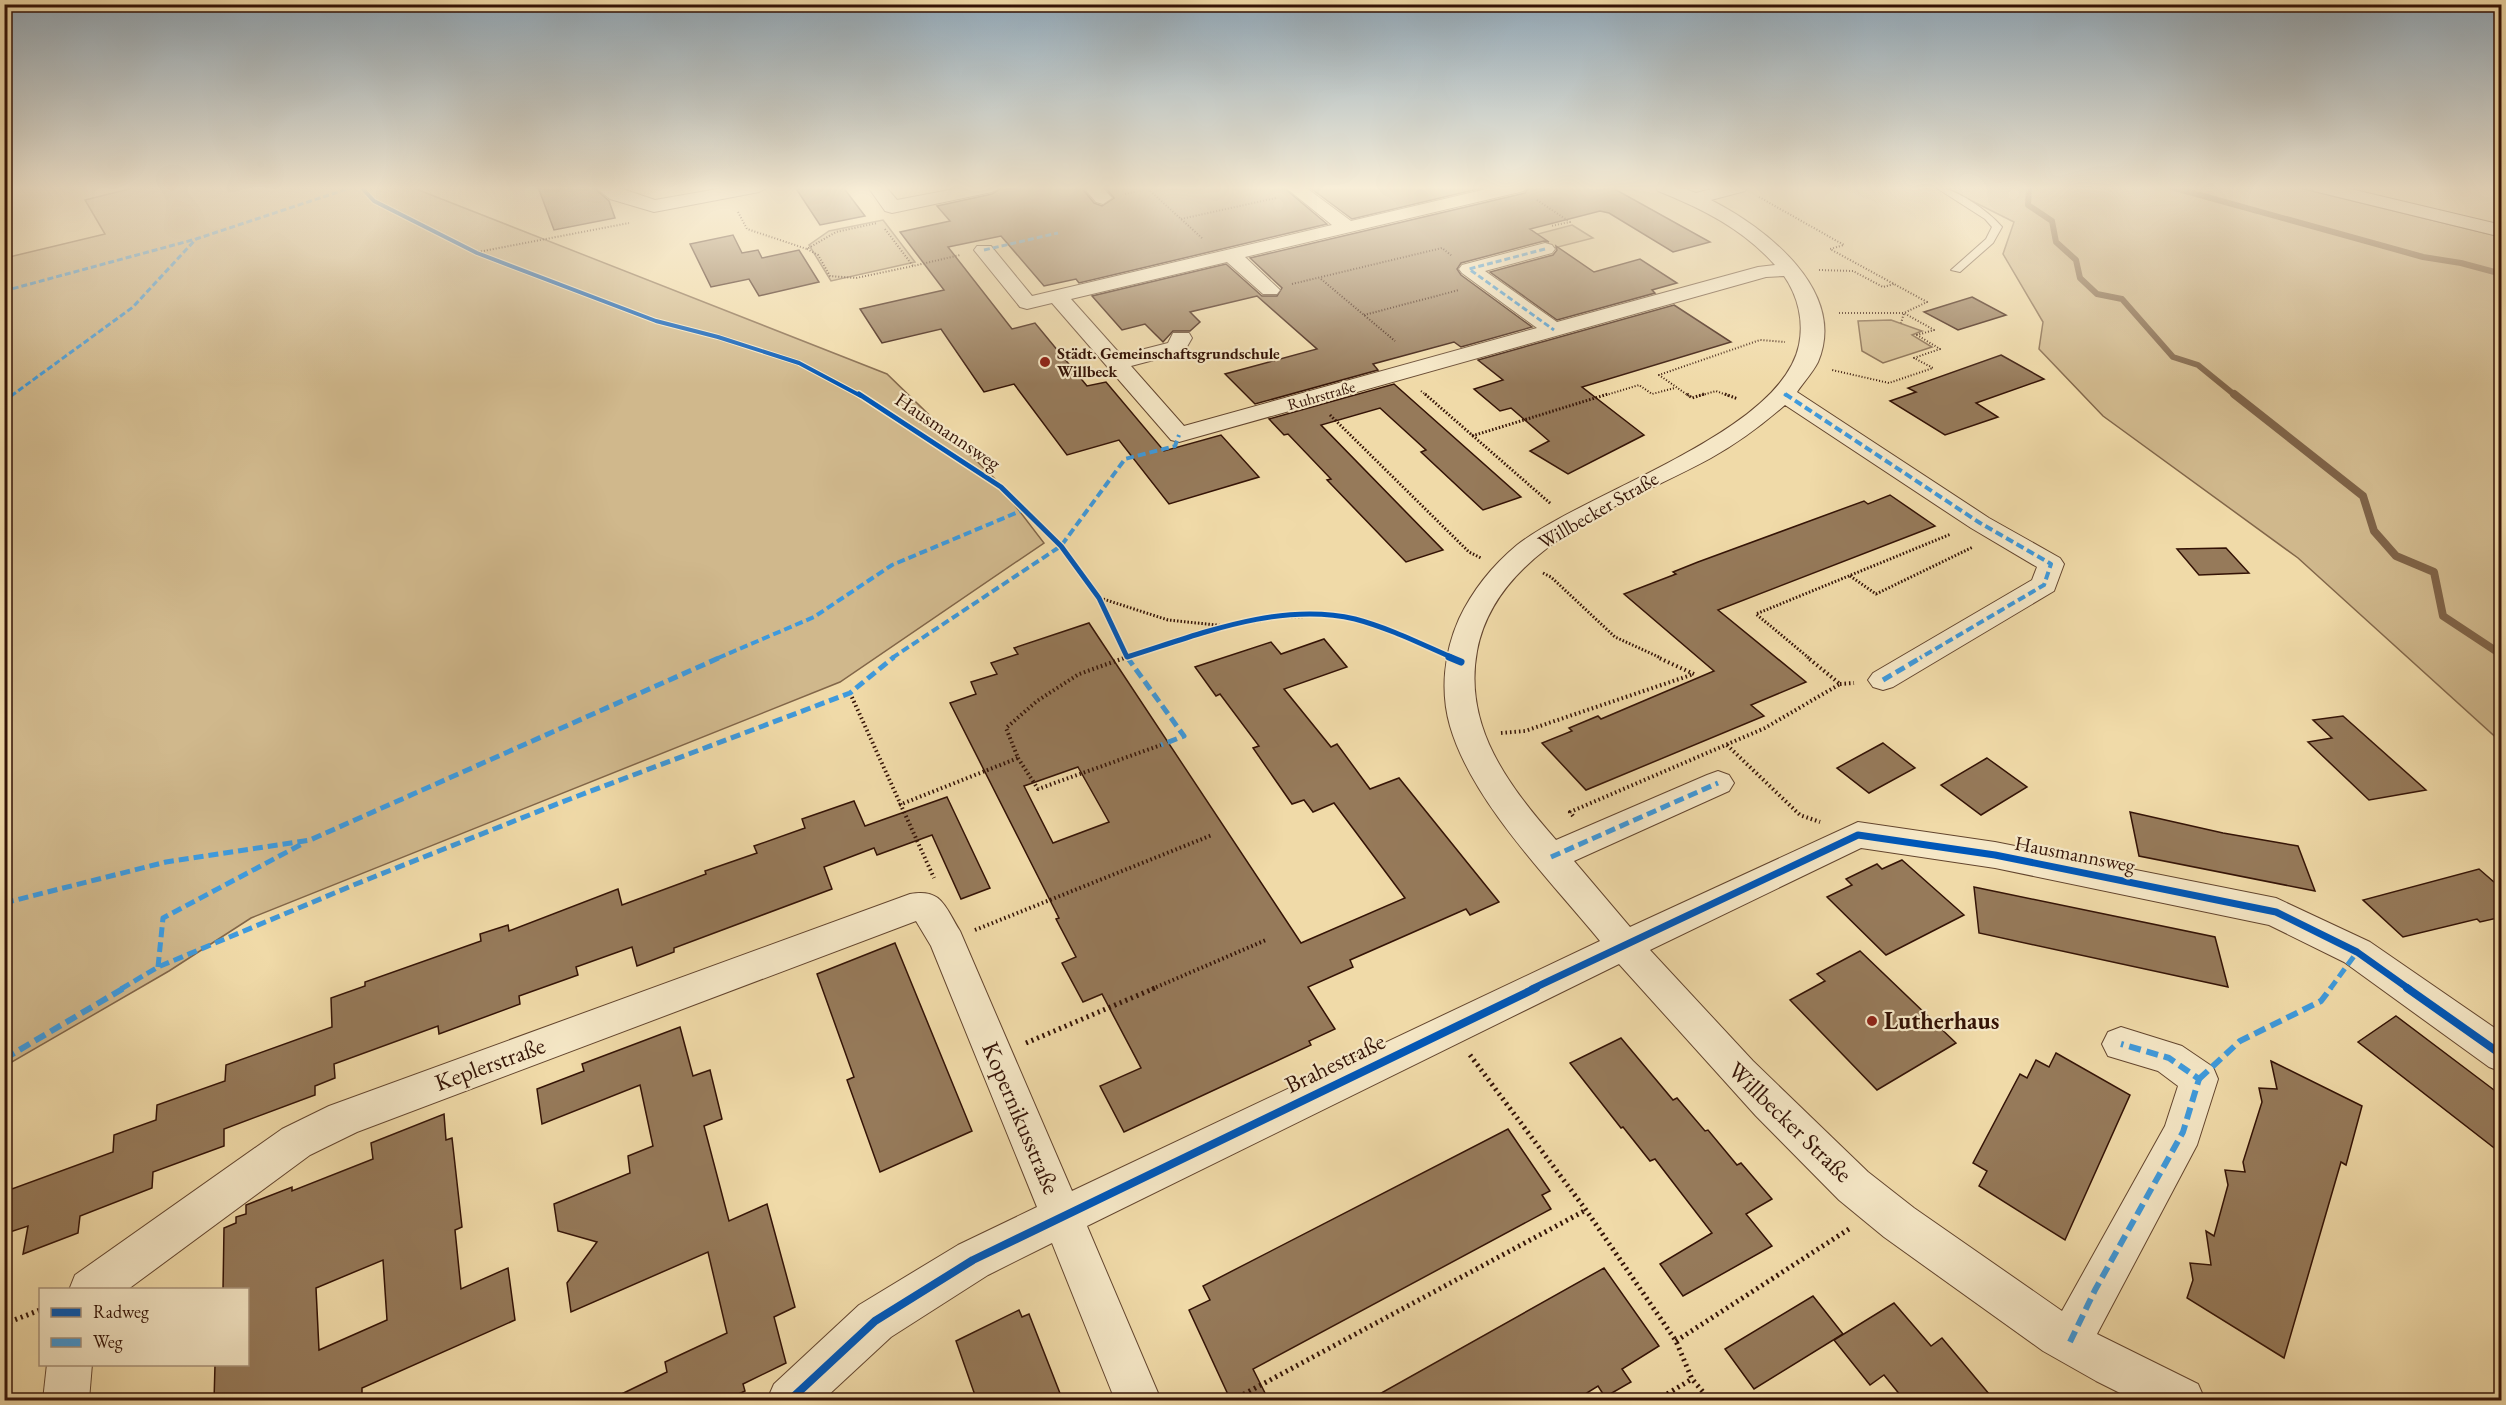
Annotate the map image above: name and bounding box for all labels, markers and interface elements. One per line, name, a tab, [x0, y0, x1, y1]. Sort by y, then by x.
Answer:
place label: Städt. Gemeinschaftsgrundschule Willbeck	[1057, 343, 1280, 382]
marker: Städt. Gemeinschaftsgrundschule Willbeck	[1038, 355, 1052, 369]
street label: Ruhrstraße	[1285, 376, 1358, 415]
street label: Hausmannsweg	[890, 386, 1006, 476]
street label: Willbecker Straße	[1533, 465, 1663, 555]
street label: Hausmannsweg	[2013, 830, 2138, 878]
place label: Lutherhaus	[1884, 1005, 1999, 1036]
marker: Lutherhaus	[1865, 1014, 1879, 1028]
street label: Brahestraße	[1280, 1025, 1390, 1100]
street label: Keplerstraße	[430, 1029, 549, 1098]
street label: Kopernikusstraße	[975, 1037, 1067, 1199]
street label: Willbecker Straße	[1722, 1054, 1859, 1189]
legend	[39, 1288, 249, 1366]
text: Radweg	[93, 1300, 149, 1323]
text: Weg	[93, 1330, 123, 1353]

